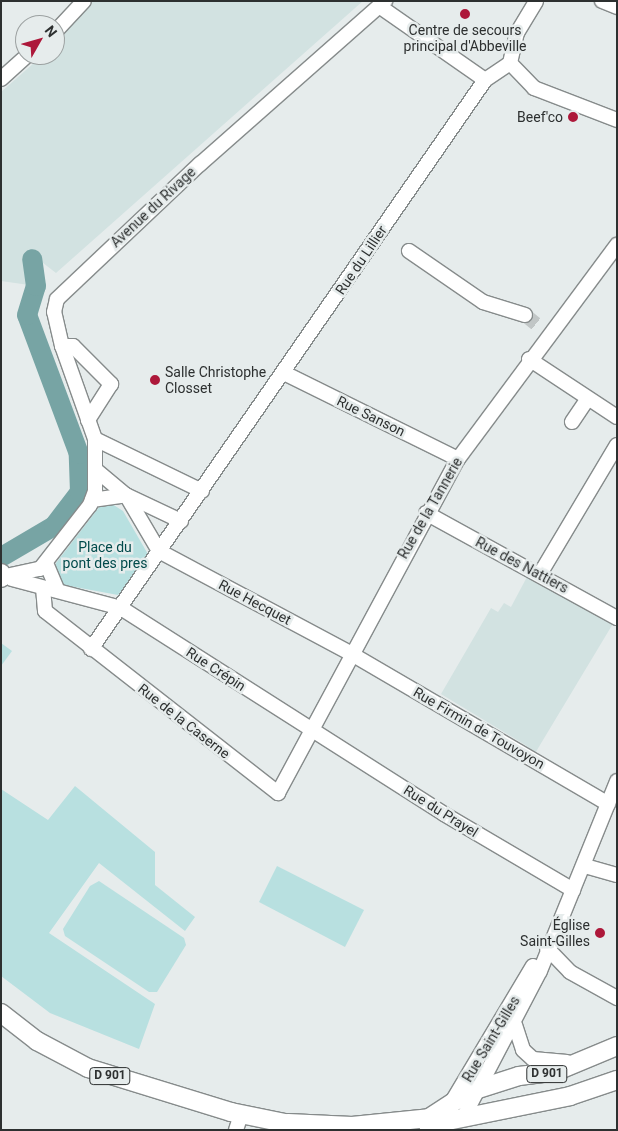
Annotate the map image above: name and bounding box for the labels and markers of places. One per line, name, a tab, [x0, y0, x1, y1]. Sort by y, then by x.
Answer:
marker: Centre de secours principal d'Abbeville	[459, 8, 471, 20]
place label: Centre de secours principal d'Abbeville	[404, 22, 526, 54]
place label: Beef'co	[517, 109, 563, 125]
marker: Beef'co	[567, 111, 579, 123]
place label: Salle Christophe Closset	[165, 364, 266, 397]
marker: Salle Christophe Closset	[149, 374, 161, 386]
place label: Église Saint-Gilles	[520, 917, 590, 950]
marker: Église Saint-Gilles	[594, 927, 606, 939]

